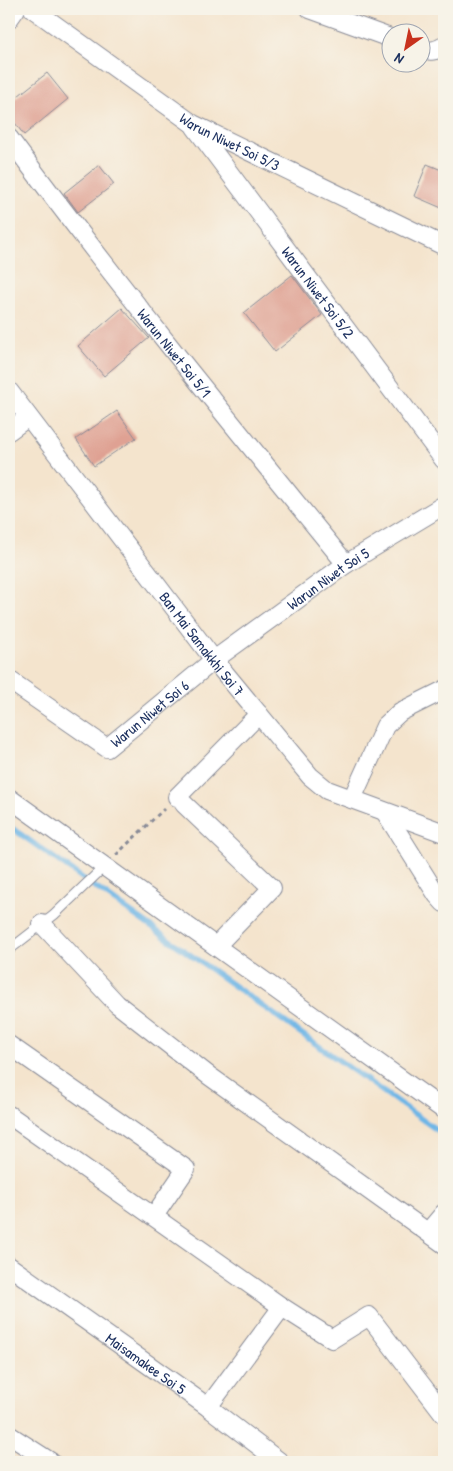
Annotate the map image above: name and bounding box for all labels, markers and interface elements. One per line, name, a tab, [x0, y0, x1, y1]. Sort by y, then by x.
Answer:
north arrow	[380, 22, 430, 72]
text: N	[390, 49, 407, 69]
street label: Warun Niwet Soi 5/3	[176, 107, 284, 175]
street label: Warun Niwet Soi 5/2	[277, 242, 360, 342]
street label: Warun Niwet Soi 5/1	[133, 304, 217, 401]
street label: Warun Niwet Soi 5	[282, 542, 373, 614]
street label: Ban Mai Samakkhi Soi 7	[155, 587, 250, 700]
street label: Warun Niwet Soi 6	[106, 675, 193, 752]
street label: Maisamakee Soi 5	[102, 1327, 191, 1399]

